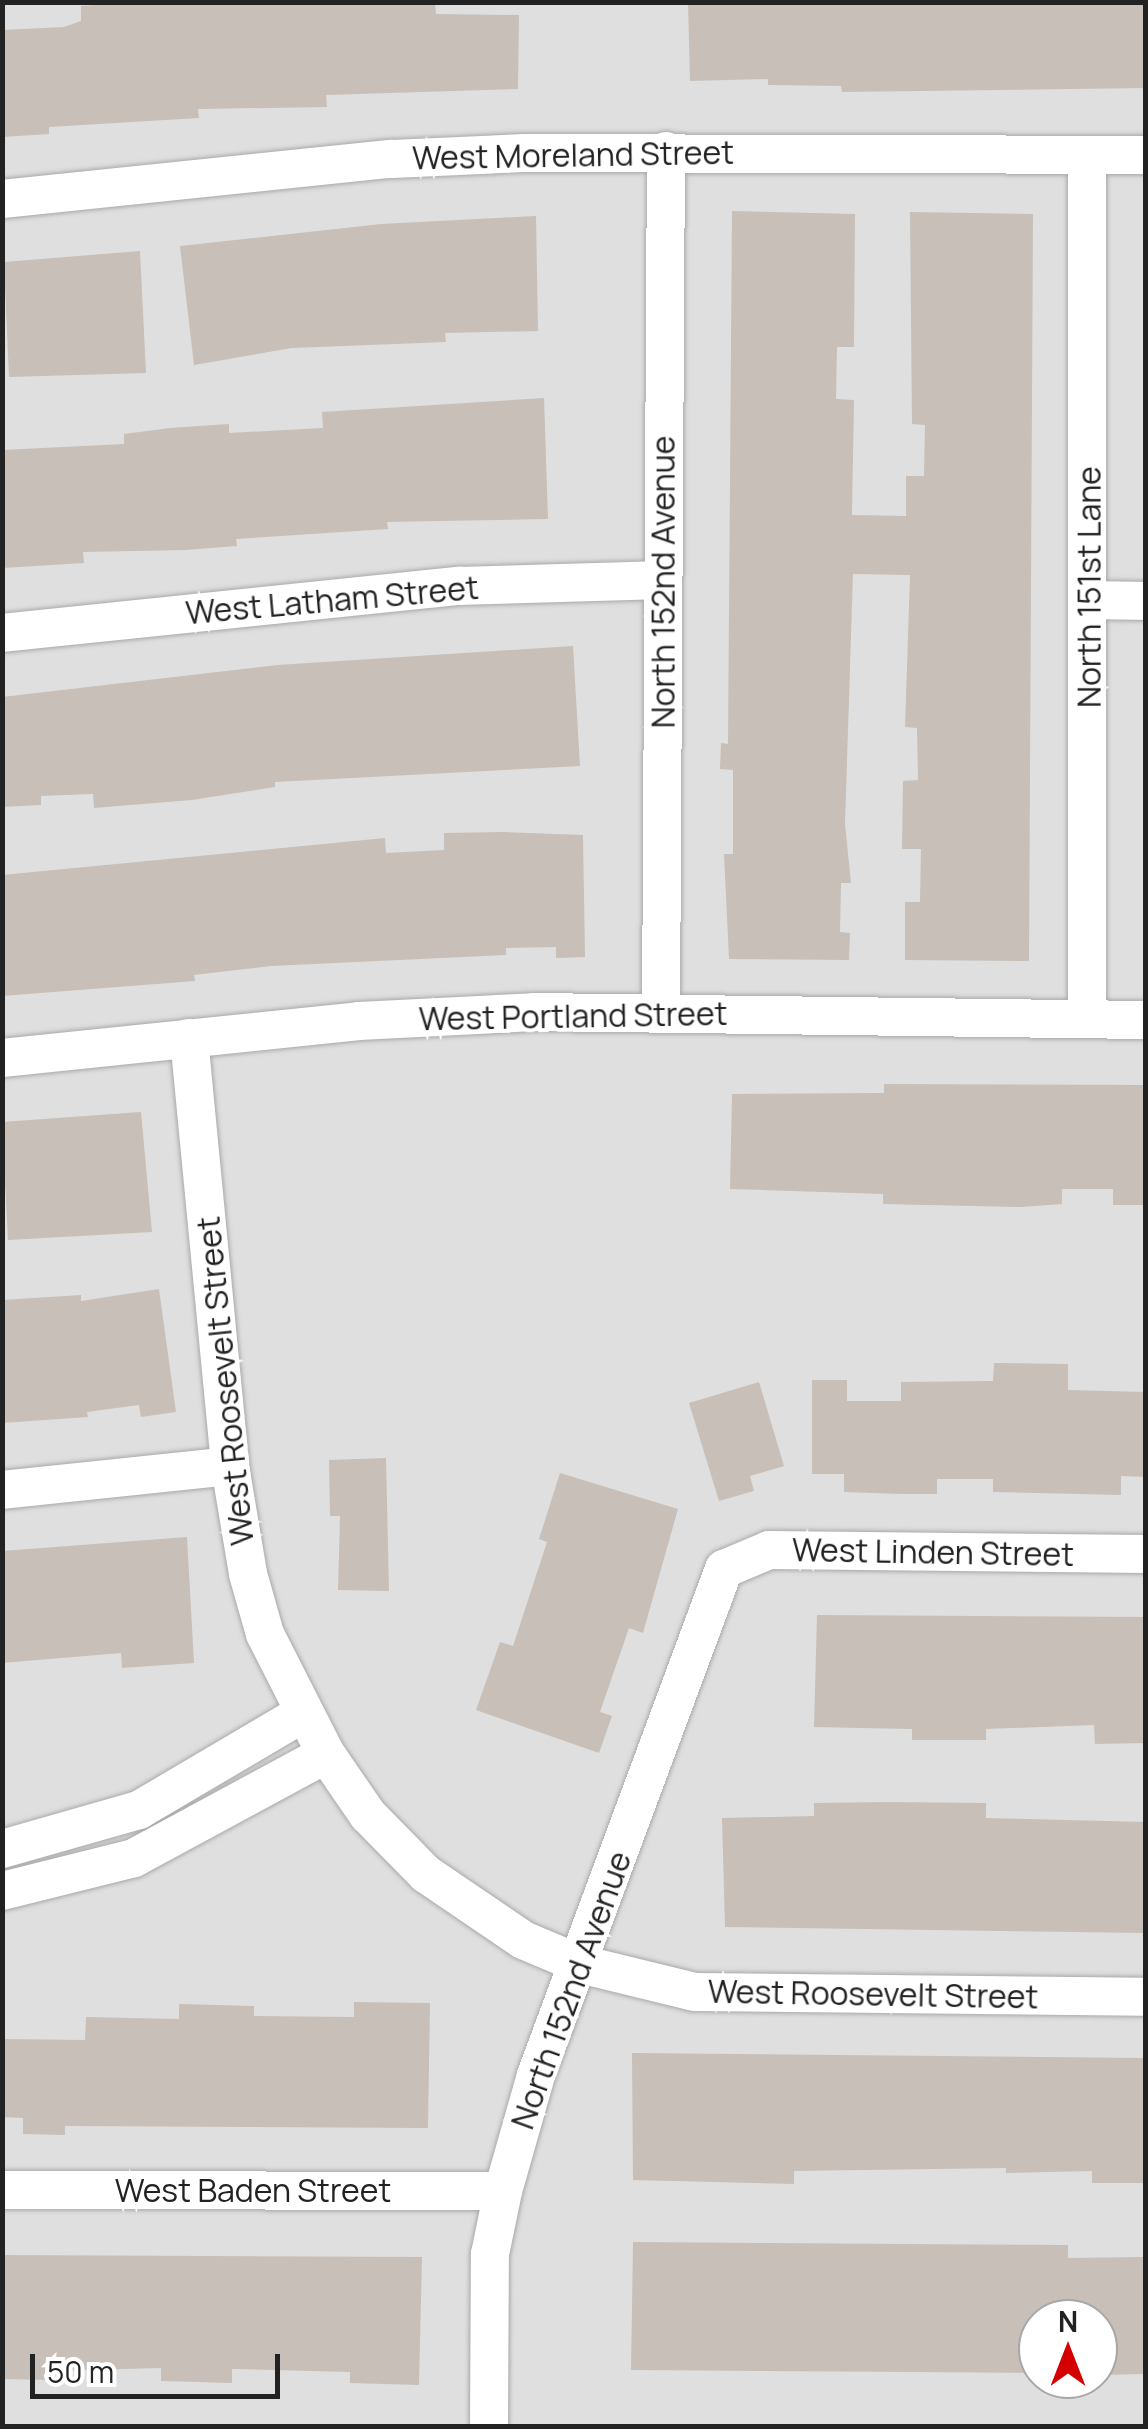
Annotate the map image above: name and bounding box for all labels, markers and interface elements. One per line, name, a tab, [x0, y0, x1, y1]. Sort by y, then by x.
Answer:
street label: West Moreland Street	[412, 133, 734, 177]
street label: North 152nd Avenue	[644, 436, 682, 728]
street label: North 151st Lane	[1070, 466, 1108, 708]
street label: West Latham Street	[184, 568, 480, 632]
street label: West Portland Street	[418, 994, 728, 1038]
street label: West Roosevelt Street	[189, 1215, 261, 1547]
street label: West Linden Street	[792, 1530, 1074, 1574]
street label: North 152nd Avenue	[503, 1846, 639, 2134]
street label: West Roosevelt Street	[707, 1972, 1039, 2016]
street label: West Baden Street	[115, 2171, 391, 2209]
north arrow	[1018, 2299, 1118, 2399]
text: N	[1058, 2302, 1078, 2340]
scale bar	[35, 2334, 285, 2396]
text: 50 m	[47, 2351, 114, 2392]

